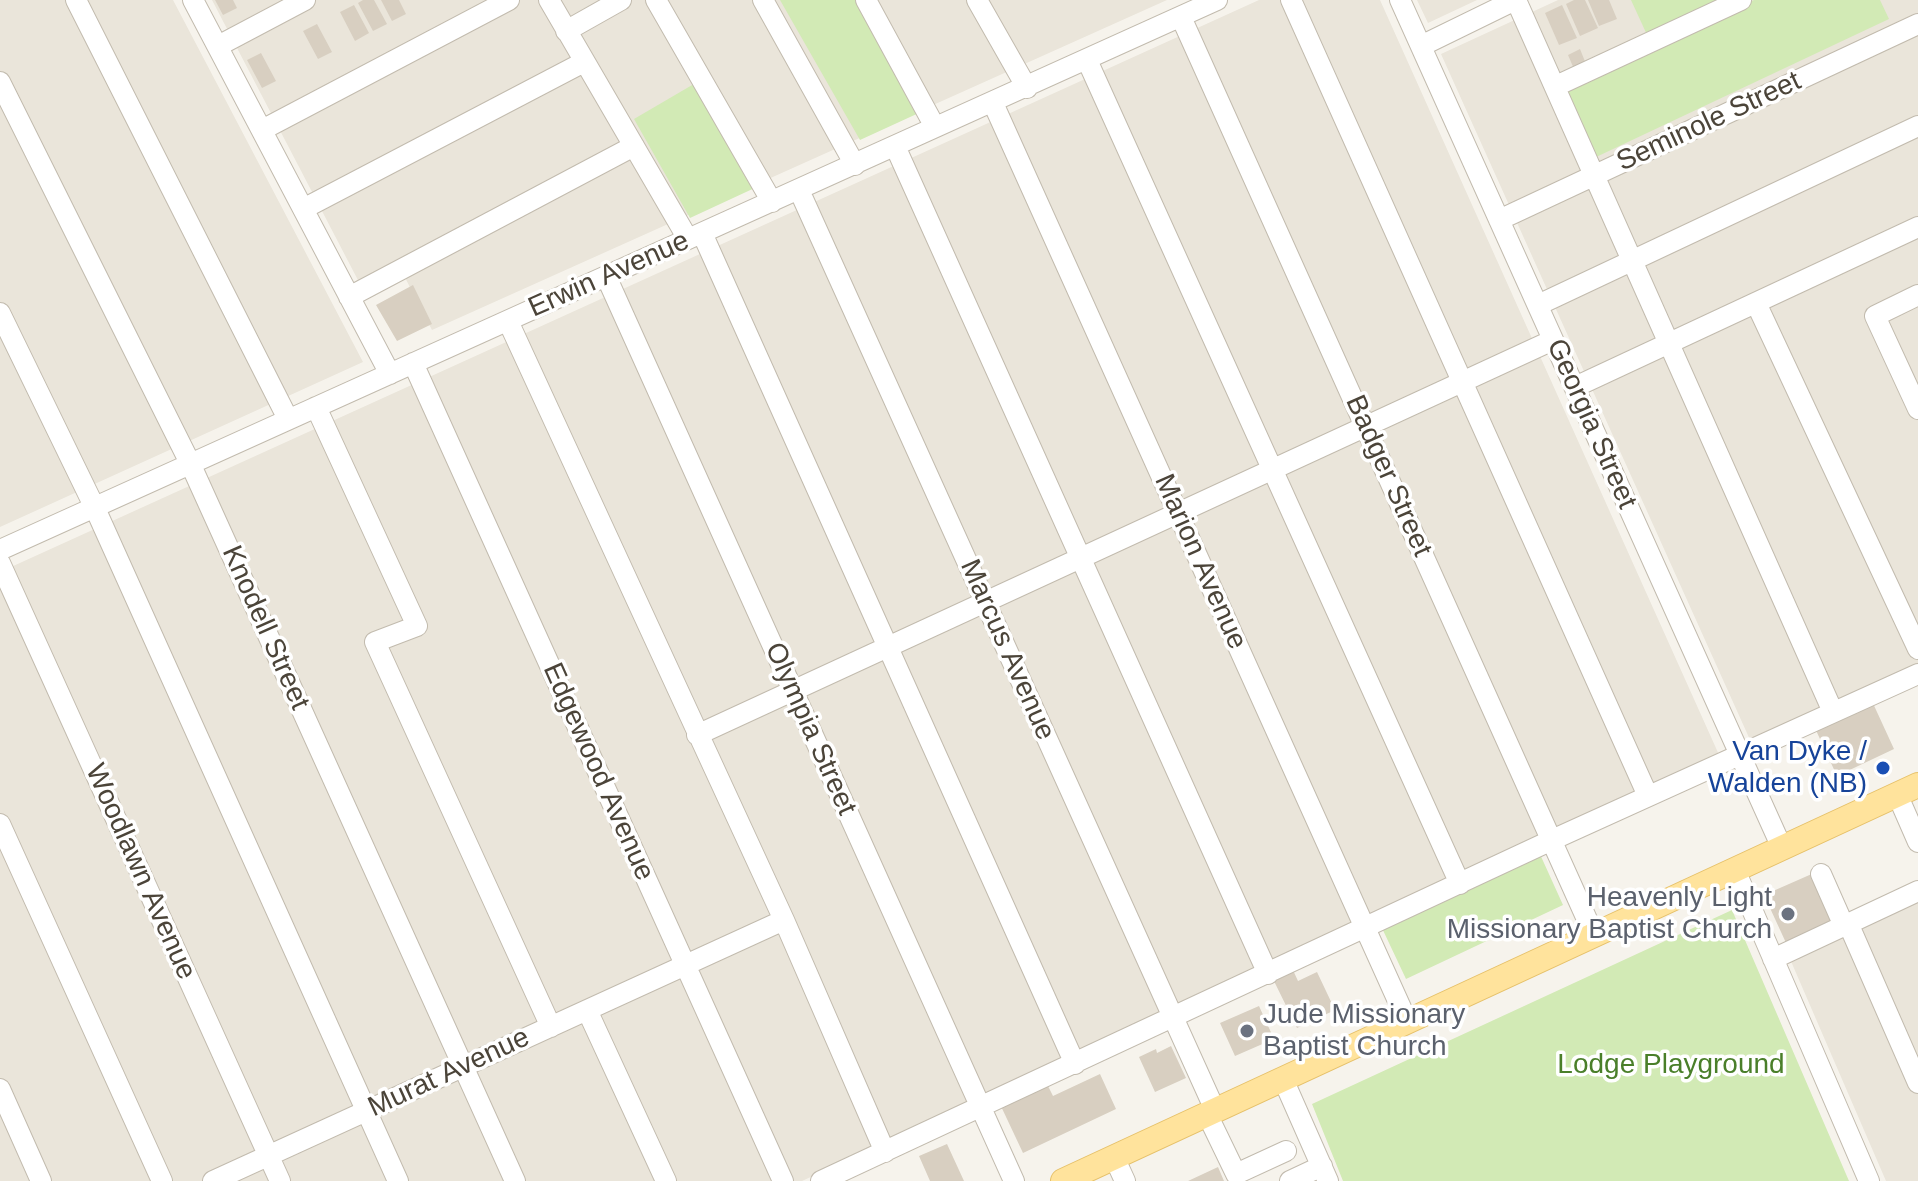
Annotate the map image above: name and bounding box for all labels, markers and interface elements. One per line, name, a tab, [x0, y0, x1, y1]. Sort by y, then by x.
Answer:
street label: Seminole Street	[1612, 65, 1806, 179]
street label: Erwin Avenue	[523, 225, 695, 325]
street label: Georgia Street	[1539, 334, 1643, 514]
street label: Badger Street	[1338, 390, 1438, 562]
street label: Marion Avenue	[1146, 469, 1254, 655]
street label: Knodell Street	[214, 541, 316, 715]
street label: Marcus Avenue	[952, 555, 1062, 745]
street label: Olympia Street	[757, 638, 863, 820]
street label: Edgewood Avenue	[535, 658, 661, 886]
place label: Van Dyke / Walden (NB)	[1708, 735, 1867, 801]
street label: Woodlawn Avenue	[77, 759, 203, 985]
marker: Van Dyke / Walden (NB)	[1874, 759, 1892, 777]
place label: Heavenly Light Missionary Baptist Church	[1447, 881, 1772, 947]
marker: Heavenly Light Missionary Baptist Church	[1779, 905, 1797, 923]
place label: Jude Missionary Baptist Church	[1263, 998, 1465, 1064]
street label: Murat Avenue	[363, 1021, 535, 1125]
marker: Jude Missionary Baptist Church	[1238, 1022, 1256, 1040]
park label: Lodge Playground	[1557, 1048, 1785, 1082]

